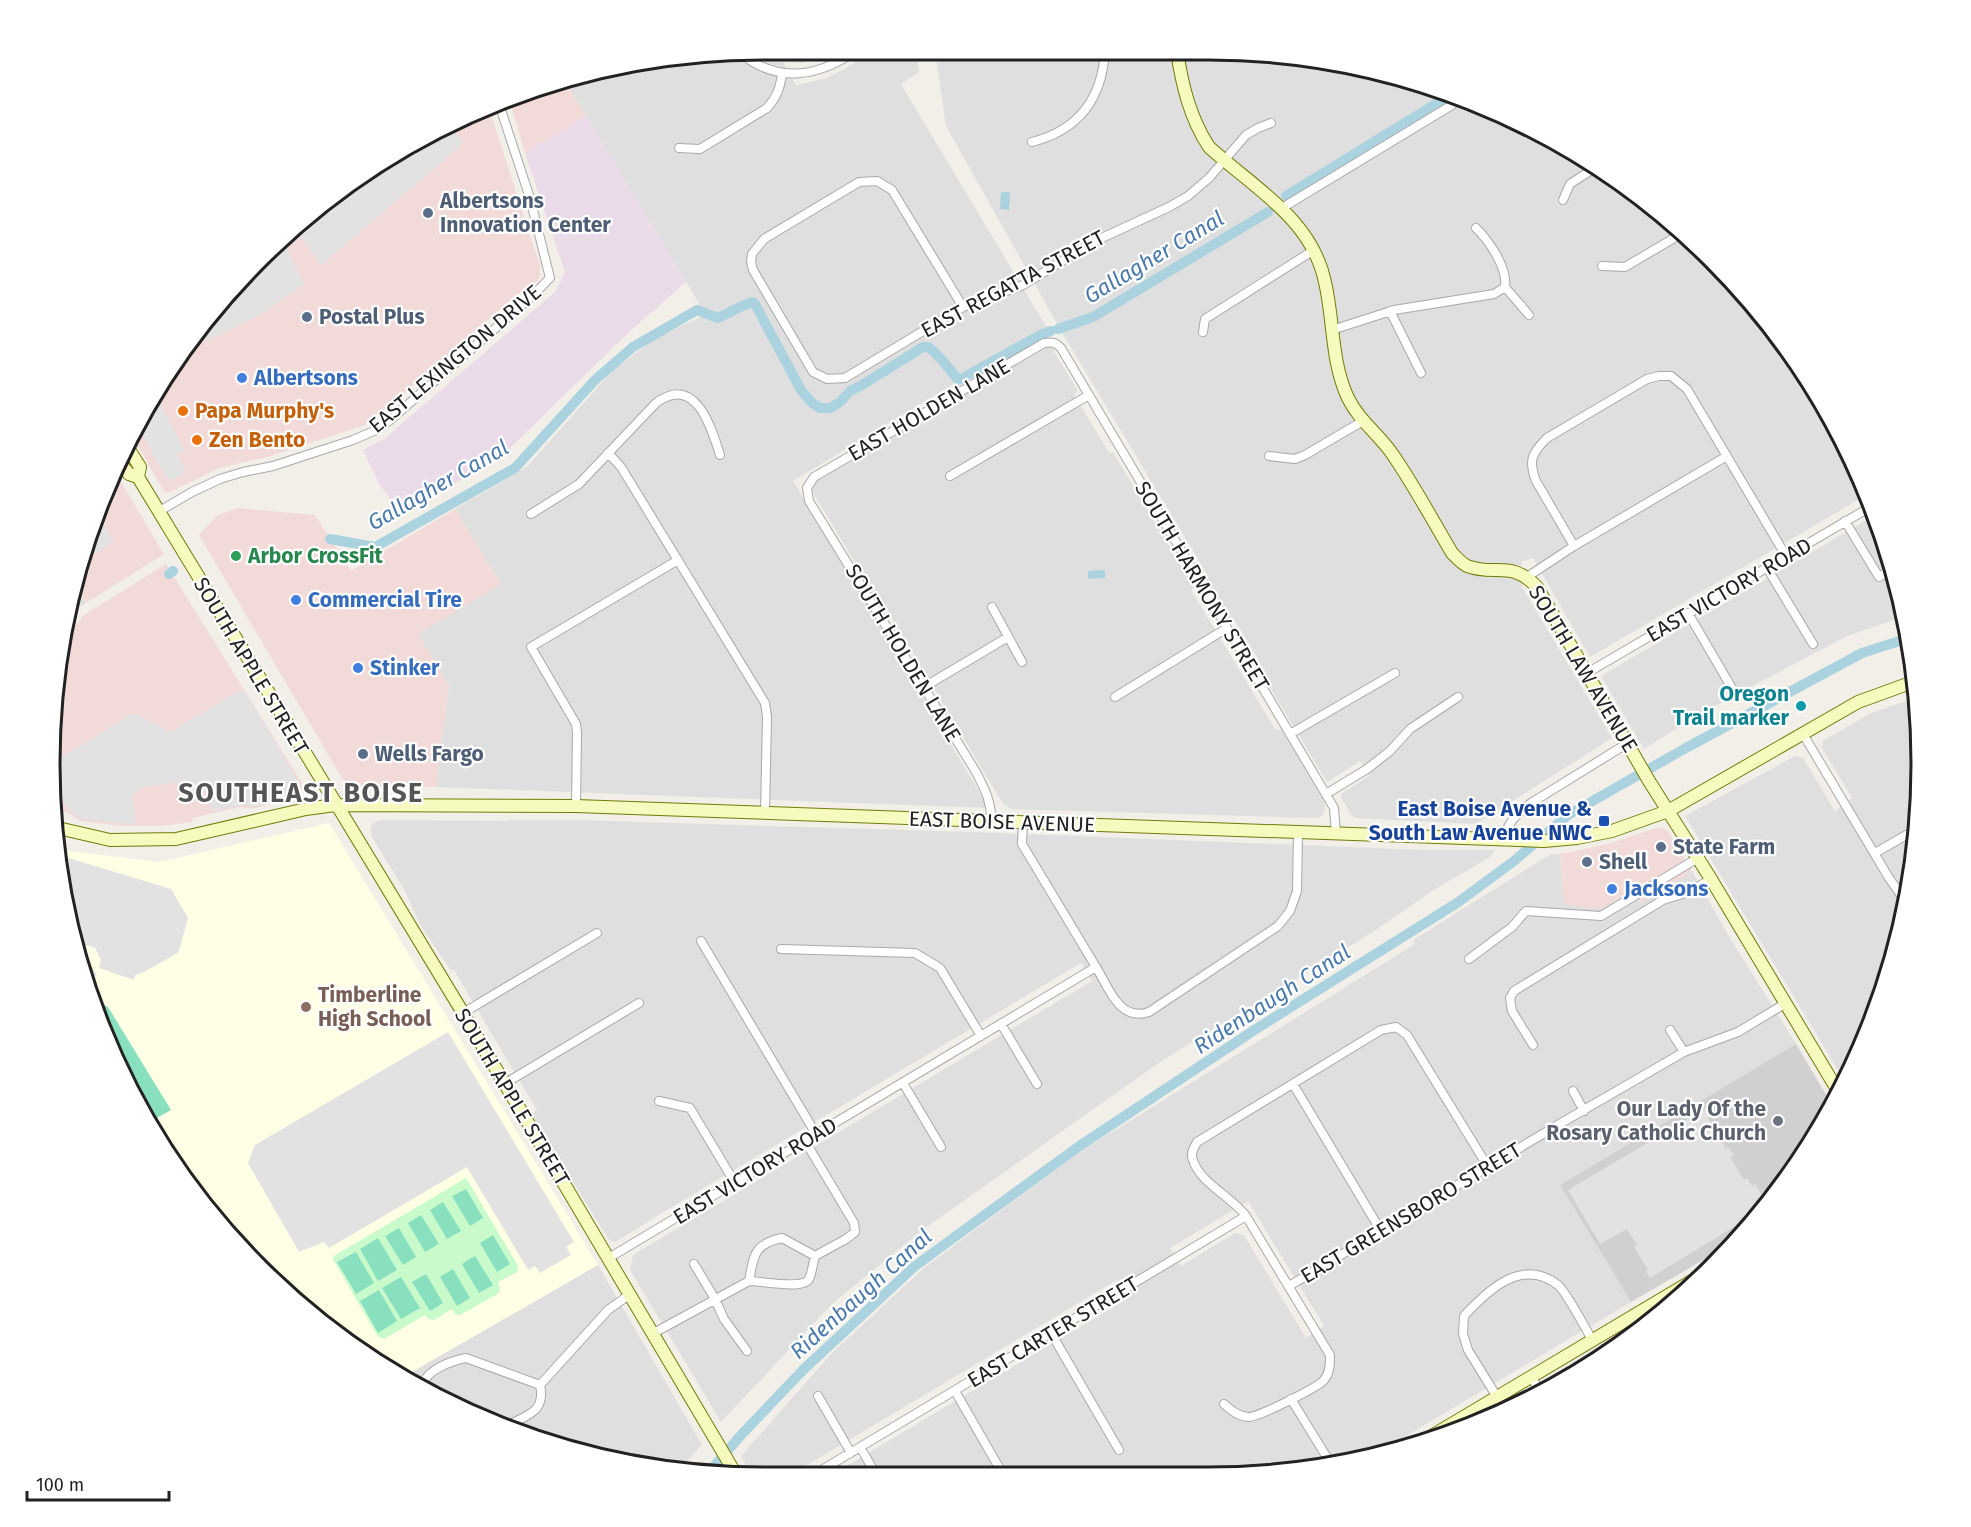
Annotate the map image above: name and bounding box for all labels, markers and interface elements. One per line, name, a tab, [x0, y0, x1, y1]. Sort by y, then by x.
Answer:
place label: Albertsons Innovation Center	[439, 188, 611, 238]
water label: Gallagher Canal	[1079, 205, 1229, 309]
marker: Albertsons Innovation Center	[421, 206, 435, 220]
street label: EAST REGATTA STREET	[917, 224, 1110, 344]
street label: EAST LEXINGTON DRIVE	[364, 279, 546, 439]
place label: Postal Plus	[319, 304, 425, 330]
marker: Postal Plus	[300, 310, 314, 324]
street label: EAST HOLDEN LANE	[843, 353, 1015, 467]
place label: Albertsons	[253, 365, 358, 391]
marker: Albertsons	[235, 371, 249, 385]
place label: Papa Murphy's	[195, 398, 334, 424]
marker: Papa Murphy's	[176, 404, 190, 418]
place label: Zen Bento	[209, 427, 305, 453]
marker: Zen Bento	[190, 433, 204, 447]
water label: Gallagher Canal	[363, 434, 513, 536]
street label: SOUTH HARMONY STREET	[1129, 477, 1275, 695]
street label: EAST VICTORY ROAD	[1642, 532, 1816, 648]
place label: Arbor CrossFit	[247, 543, 384, 569]
marker: Arbor CrossFit	[229, 549, 243, 563]
street label: SOUTH HOLDEN LANE	[840, 559, 966, 747]
street label: SOUTH APPLE STREET	[188, 573, 314, 759]
street label: SOUTH LAW AVENUE	[1523, 581, 1643, 757]
place label: Commercial Tire	[308, 587, 462, 613]
marker: Commercial Tire	[289, 593, 303, 607]
place label: Stinker	[370, 655, 440, 681]
marker: Stinker	[351, 661, 365, 675]
place label: Oregon Trail marker	[1673, 681, 1790, 731]
marker: Oregon Trail marker	[1794, 699, 1808, 713]
place label: Wells Fargo	[375, 741, 484, 767]
marker: Wells Fargo	[356, 747, 370, 761]
district label: SOUTHEAST BOISE	[178, 777, 424, 809]
place label: East Boise Avenue & South Law Avenue NWC	[1369, 796, 1592, 846]
street label: EAST BOISE AVENUE	[908, 806, 1096, 838]
marker: East Boise Avenue & South Law Avenue NWC	[1597, 814, 1611, 828]
place label: State Farm	[1673, 834, 1775, 860]
marker: State Farm	[1654, 840, 1668, 854]
place label: Shell	[1599, 849, 1648, 875]
marker: Shell	[1580, 855, 1594, 869]
place label: Jacksons	[1623, 876, 1708, 902]
marker: Jacksons	[1605, 882, 1619, 896]
water label: Ridenbaugh Canal	[1189, 938, 1355, 1060]
place label: Timberline High School	[318, 982, 432, 1032]
marker: Timberline High School	[299, 1000, 313, 1014]
street label: SOUTH APPLE STREET	[449, 1004, 575, 1190]
place label: Our Lady Of the Rosary Catholic Church	[1546, 1096, 1766, 1146]
street label: EAST VICTORY ROAD	[668, 1112, 842, 1230]
marker: Our Lady Of the Rosary Catholic Church	[1771, 1114, 1785, 1128]
street label: EAST GREENSBORO STREET	[1296, 1137, 1526, 1289]
water label: Ridenbaugh Canal	[785, 1223, 937, 1365]
street label: EAST CARTER STREET	[963, 1271, 1143, 1393]
scale bar	[27, 1464, 170, 1502]
text: 100 m	[36, 1474, 84, 1496]

